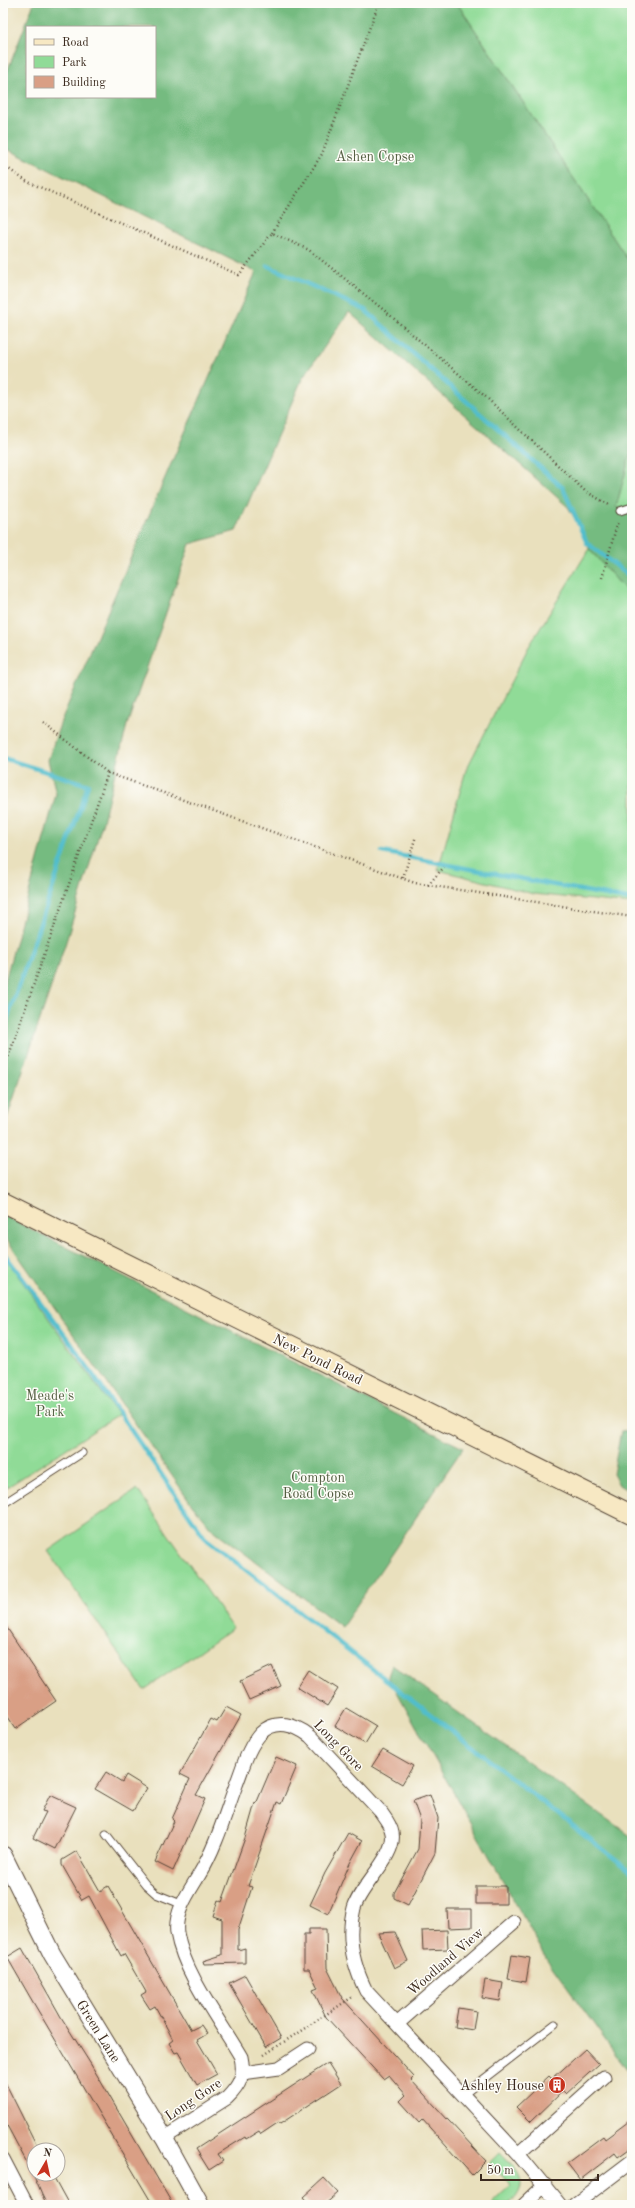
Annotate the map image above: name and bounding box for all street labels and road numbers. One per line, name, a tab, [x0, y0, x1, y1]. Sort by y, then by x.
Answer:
street label: New Pond Road	[271, 1332, 365, 1388]
street label: Long Gore	[311, 1718, 366, 1774]
street label: Woodland View	[405, 1925, 486, 1998]
street label: Green Lane	[74, 1998, 123, 2065]
street label: Long Gore	[163, 2076, 224, 2124]

